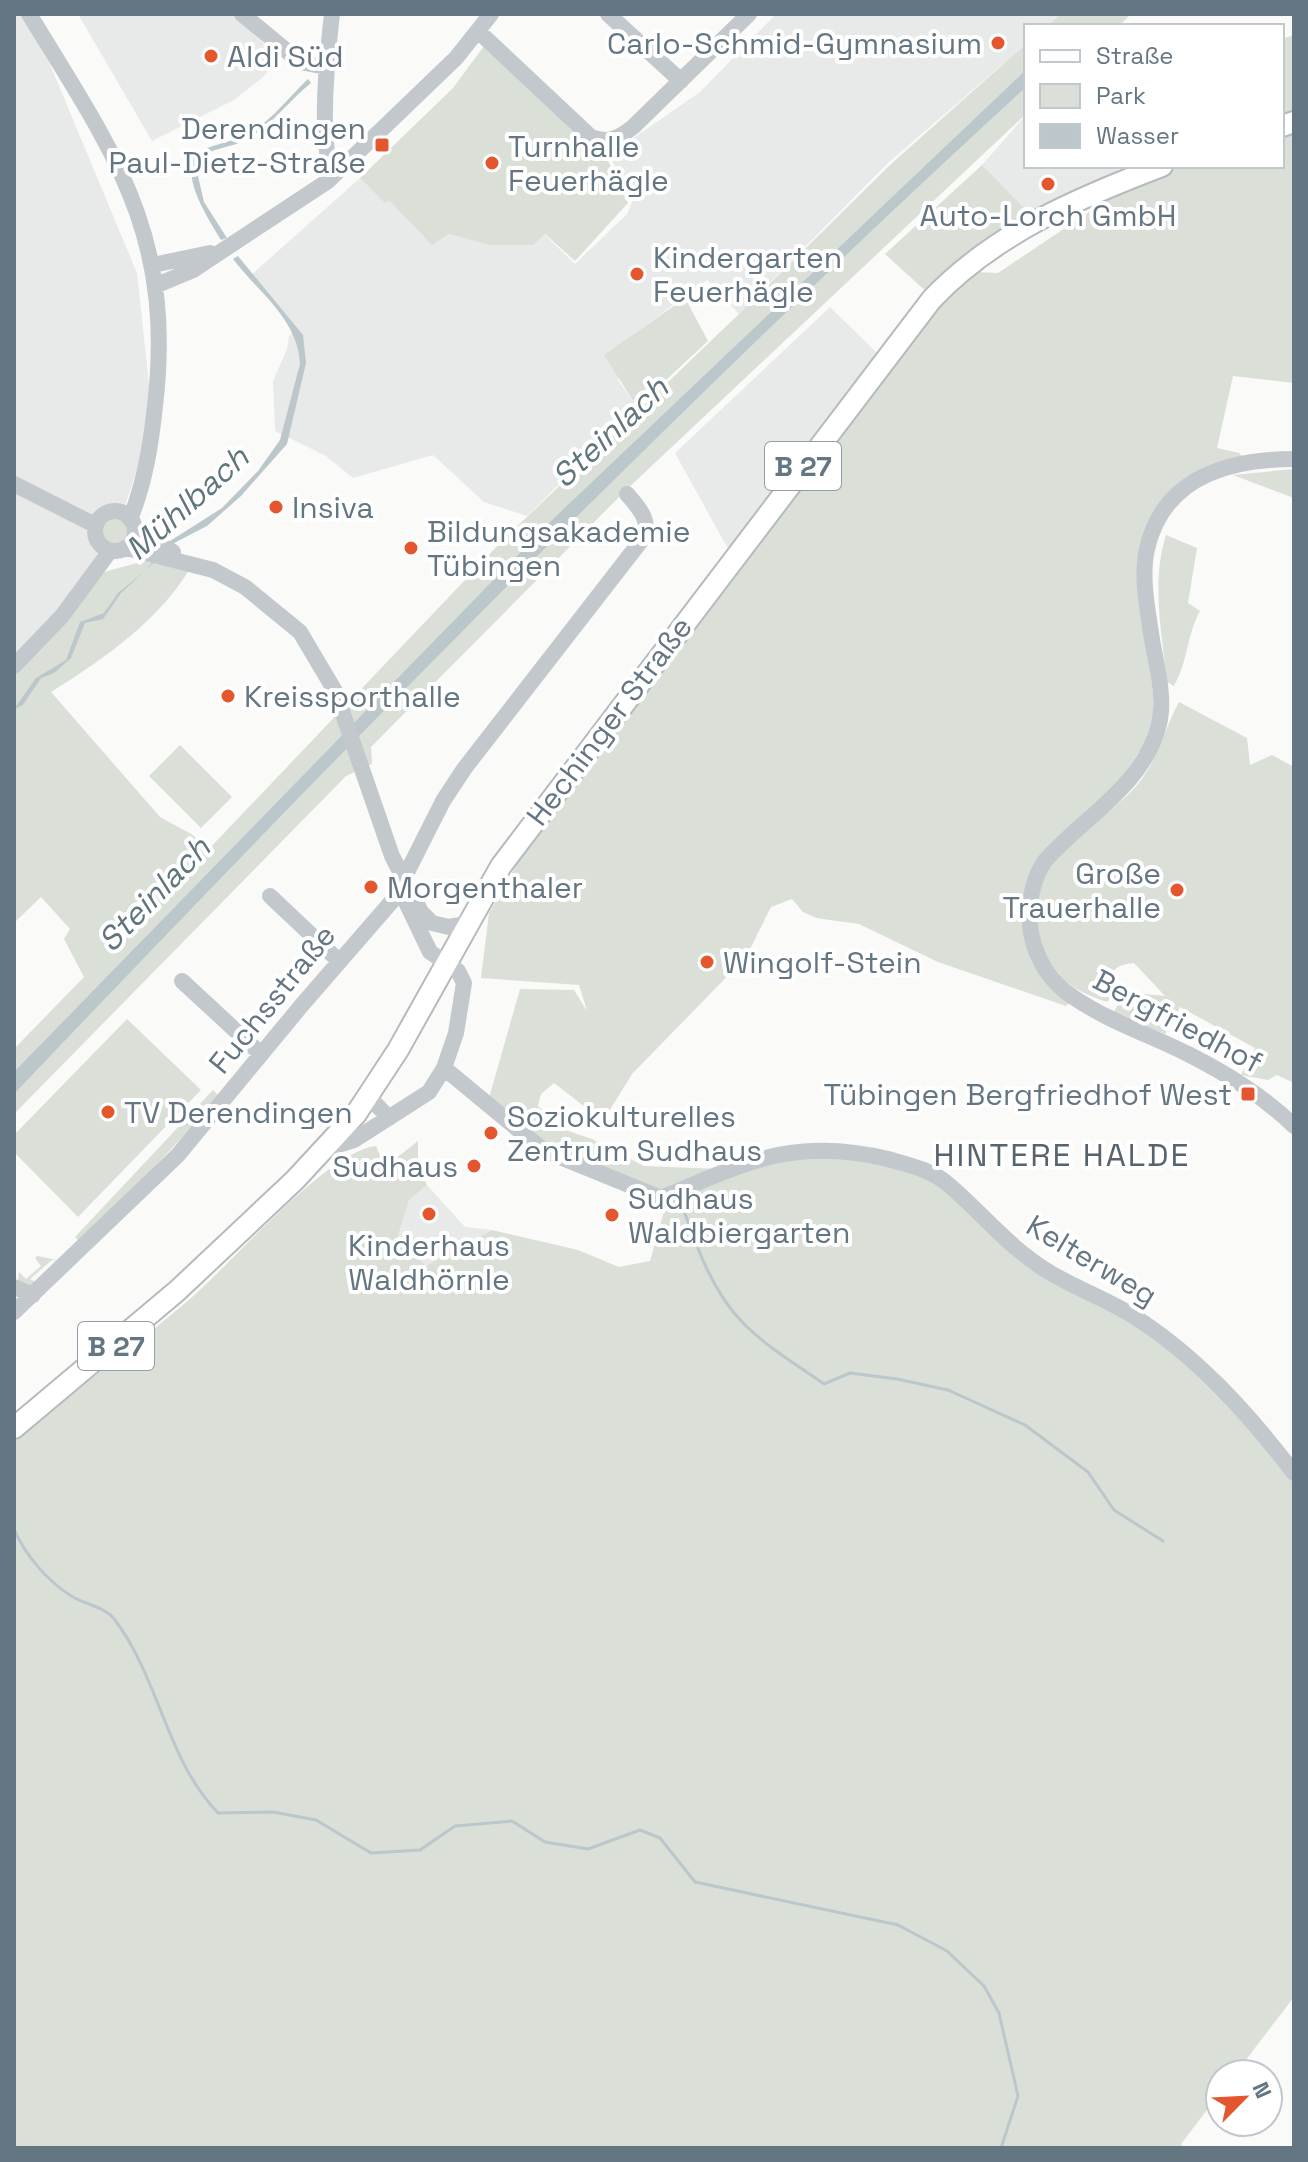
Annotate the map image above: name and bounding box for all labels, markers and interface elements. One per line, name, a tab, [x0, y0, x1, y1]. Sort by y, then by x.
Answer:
place label: Carlo-Schmid-Gymnasium	[607, 24, 982, 63]
legend	[1024, 24, 1284, 168]
marker: Carlo-Schmid-Gymnasium	[989, 34, 1007, 52]
place label: Aldi Süd	[227, 37, 344, 76]
text: Straße	[1096, 40, 1173, 71]
marker: Aldi Süd	[202, 47, 220, 65]
text: Park	[1096, 80, 1146, 111]
place label: Derendingen Paul-Dietz-Straße	[109, 109, 366, 182]
text: Wasser	[1096, 120, 1179, 151]
place label: Turnhalle Feuerhägle	[508, 127, 669, 200]
marker: Derendingen Paul-Dietz-Straße	[373, 136, 391, 154]
marker: Turnhalle Feuerhägle	[483, 154, 501, 172]
marker: Auto-Lorch GmbH	[1039, 175, 1057, 193]
place label: Auto-Lorch GmbH	[920, 196, 1176, 235]
place label: Kindergarten Feuerhägle	[653, 238, 842, 311]
marker: Kindergarten Feuerhägle	[628, 265, 646, 283]
water label: Steinlach	[543, 367, 678, 496]
water label: Mühlbach	[117, 436, 258, 569]
road number: B 27	[765, 442, 841, 490]
place label: Insiva	[292, 488, 374, 527]
marker: Insiva	[267, 498, 285, 516]
place label: Bildungsakademie Tübingen	[427, 512, 690, 585]
marker: Bildungsakademie Tübingen	[402, 539, 420, 557]
street label: Hechinger Straße	[517, 608, 701, 834]
place label: Kreissporthalle	[244, 677, 461, 716]
marker: Kreissporthalle	[219, 687, 237, 705]
water label: Steinlach	[89, 827, 220, 960]
place label: Große Trauerhalle	[1002, 854, 1161, 927]
place label: Morgenthaler	[387, 868, 583, 907]
marker: Morgenthaler	[362, 878, 380, 896]
marker: Große Trauerhalle	[1168, 881, 1186, 899]
street label: Fuchsstraße	[200, 917, 344, 1081]
place label: Wingolf-Stein	[723, 943, 922, 982]
marker: Wingolf-Stein	[698, 953, 716, 971]
street label: Bergfriedhof	[1087, 960, 1269, 1082]
place label: Tübingen Bergfriedhof West	[824, 1075, 1232, 1114]
marker: Tübingen Bergfriedhof West	[1239, 1085, 1257, 1103]
place label: TV Derendingen	[124, 1093, 353, 1132]
place label: Soziokulturelles Zentrum Sudhaus	[507, 1097, 762, 1170]
marker: TV Derendingen	[99, 1103, 117, 1121]
marker: Soziokulturelles Zentrum Sudhaus	[482, 1124, 500, 1142]
district label: HINTERE HALDE	[933, 1135, 1191, 1175]
place label: Sudhaus	[332, 1147, 458, 1186]
marker: Sudhaus	[465, 1157, 483, 1175]
place label: Sudhaus Waldbiergarten	[628, 1179, 850, 1252]
marker: Kinderhaus Waldhörnle	[420, 1205, 438, 1223]
marker: Sudhaus Waldbiergarten	[603, 1206, 621, 1224]
street label: Kelterweg	[1019, 1206, 1165, 1314]
place label: Kinderhaus Waldhörnle	[348, 1226, 510, 1299]
road number: B 27	[78, 1322, 154, 1370]
north arrow	[1204, 2058, 1284, 2138]
text: N	[1246, 2077, 1278, 2102]

